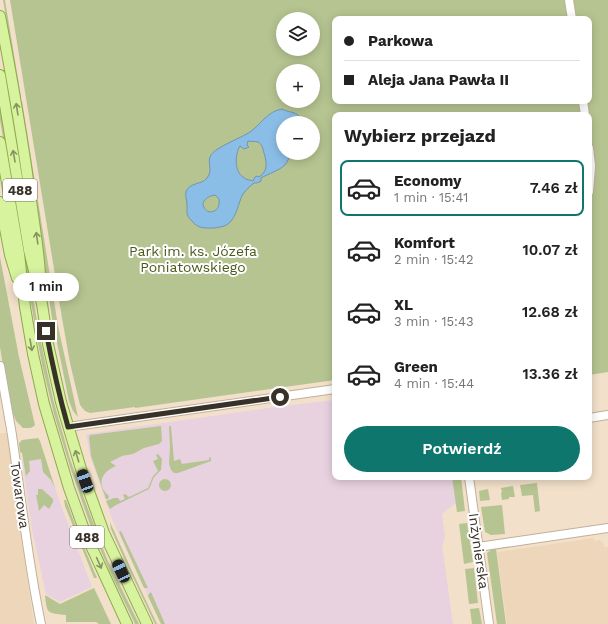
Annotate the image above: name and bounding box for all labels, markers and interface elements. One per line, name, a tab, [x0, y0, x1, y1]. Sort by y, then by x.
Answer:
map controls	[276, 12, 320, 160]
button: layers	[276, 12, 320, 56]
text: Parkowa	[368, 32, 433, 50]
button: +	[276, 64, 320, 108]
text: Aleja Jana Pawła II	[368, 71, 509, 89]
one-way arrow	[13, 103, 21, 116]
button: −	[276, 116, 320, 160]
text: Wybierz przejazd	[344, 125, 496, 146]
one-way arrow	[10, 150, 18, 163]
icon: car	[346, 170, 382, 206]
text: Economy	[394, 172, 461, 190]
road number: 488	[3, 179, 37, 201]
text: 7.46 zł	[530, 179, 578, 197]
text: 1 min · 15:41	[394, 190, 468, 205]
one-way arrow	[33, 232, 41, 245]
icon: car	[346, 232, 382, 268]
text: Komfort	[394, 234, 455, 252]
text: 10.07 zł	[523, 241, 578, 259]
park label: Park im. ks. Józefa Poniatowskiego	[129, 243, 257, 275]
text: 2 min · 15:42	[394, 252, 473, 267]
callout: 1 min	[13, 273, 79, 301]
text: 1 min	[29, 279, 63, 294]
icon: car	[346, 294, 382, 330]
text: XL	[394, 296, 413, 314]
text: 12.68 zł	[522, 303, 578, 321]
text: 3 min · 15:43	[394, 314, 473, 329]
route end	[37, 322, 55, 340]
one-way arrow	[27, 339, 35, 352]
icon: car	[346, 356, 382, 392]
text: Green	[394, 358, 438, 376]
text: 13.36 zł	[523, 365, 578, 383]
text: 4 min · 15:44	[394, 376, 474, 391]
route start	[271, 388, 289, 406]
button: Potwierdź	[344, 426, 580, 472]
one-way arrow	[73, 450, 80, 463]
street label: Towarowa	[7, 460, 33, 530]
car	[75, 468, 95, 494]
street label: Inżynierska	[466, 512, 492, 590]
road number: 488	[70, 526, 104, 548]
one-way arrow	[96, 557, 103, 569]
car	[110, 558, 132, 584]

